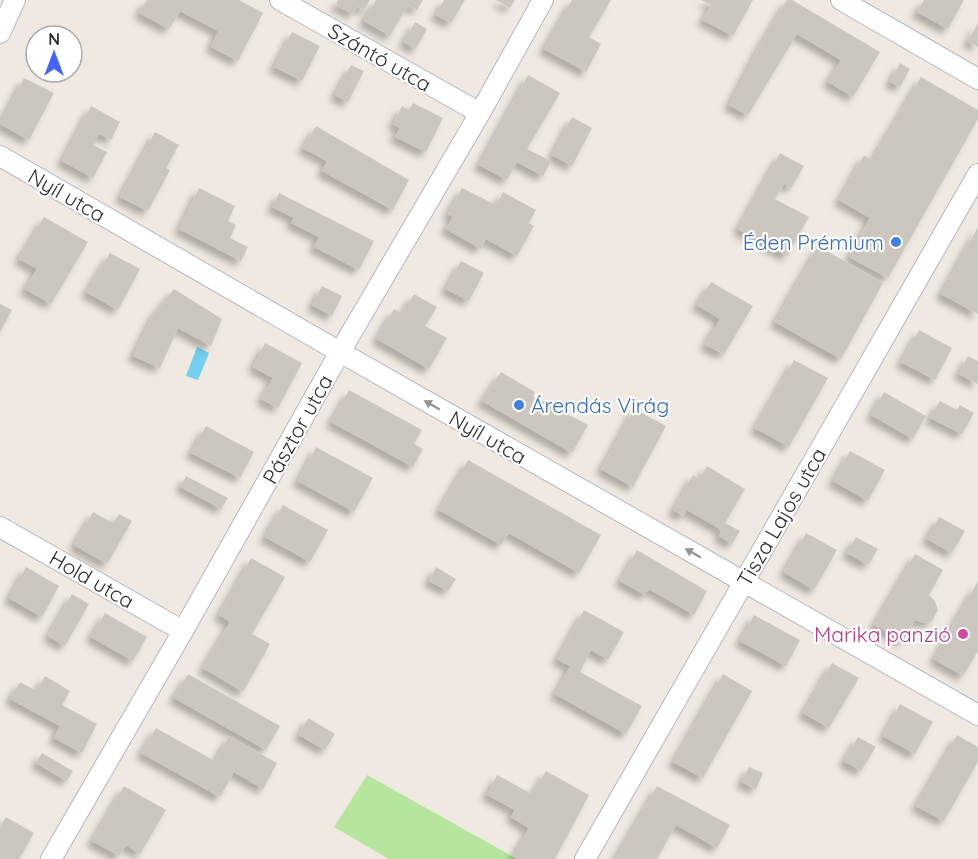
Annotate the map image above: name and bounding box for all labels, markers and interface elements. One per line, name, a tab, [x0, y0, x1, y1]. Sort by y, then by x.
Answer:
street label: Szántó utca	[324, 17, 436, 97]
north arrow	[24, 24, 84, 84]
text: N	[48, 29, 60, 49]
street label: Nyíl utca	[24, 163, 110, 227]
place label: Éden Prémium	[743, 229, 884, 255]
marker: Éden Prémium	[889, 235, 903, 249]
street label: Pásztor utca	[256, 370, 338, 488]
place label: Árendás Virág	[531, 392, 669, 418]
marker: Árendás Virág	[512, 398, 526, 412]
one-way arrow	[423, 400, 440, 410]
street label: Nyíl utca	[445, 405, 531, 469]
street label: Tisza Lajos utca	[731, 443, 831, 591]
street label: Hold utca	[45, 544, 139, 614]
one-way arrow	[684, 548, 701, 558]
place label: Marika panzió	[814, 621, 951, 647]
marker: Marika panzió	[956, 627, 970, 641]

